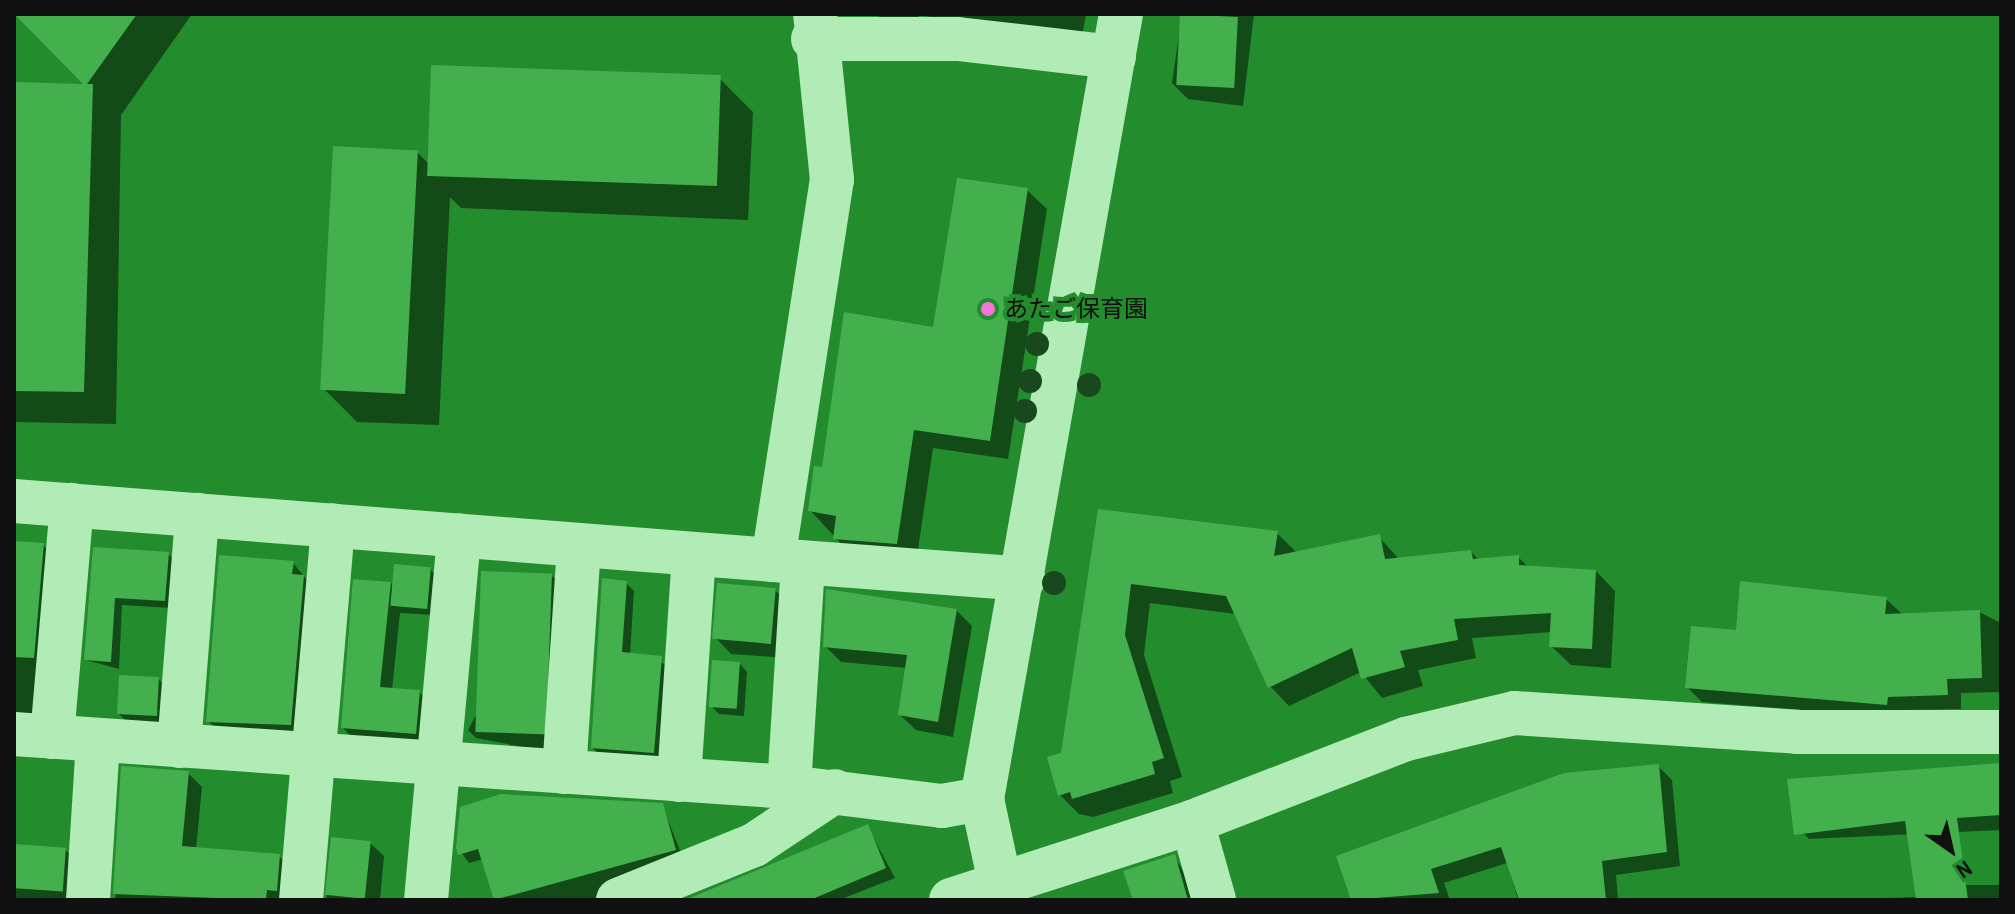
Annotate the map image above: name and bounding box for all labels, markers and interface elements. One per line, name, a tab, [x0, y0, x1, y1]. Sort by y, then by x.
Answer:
place label: あたご保育園	[1004, 295, 1148, 323]
marker: あたご保育園	[979, 300, 997, 318]
north arrow	[1911, 810, 1991, 890]
text: N	[1951, 854, 1978, 886]

